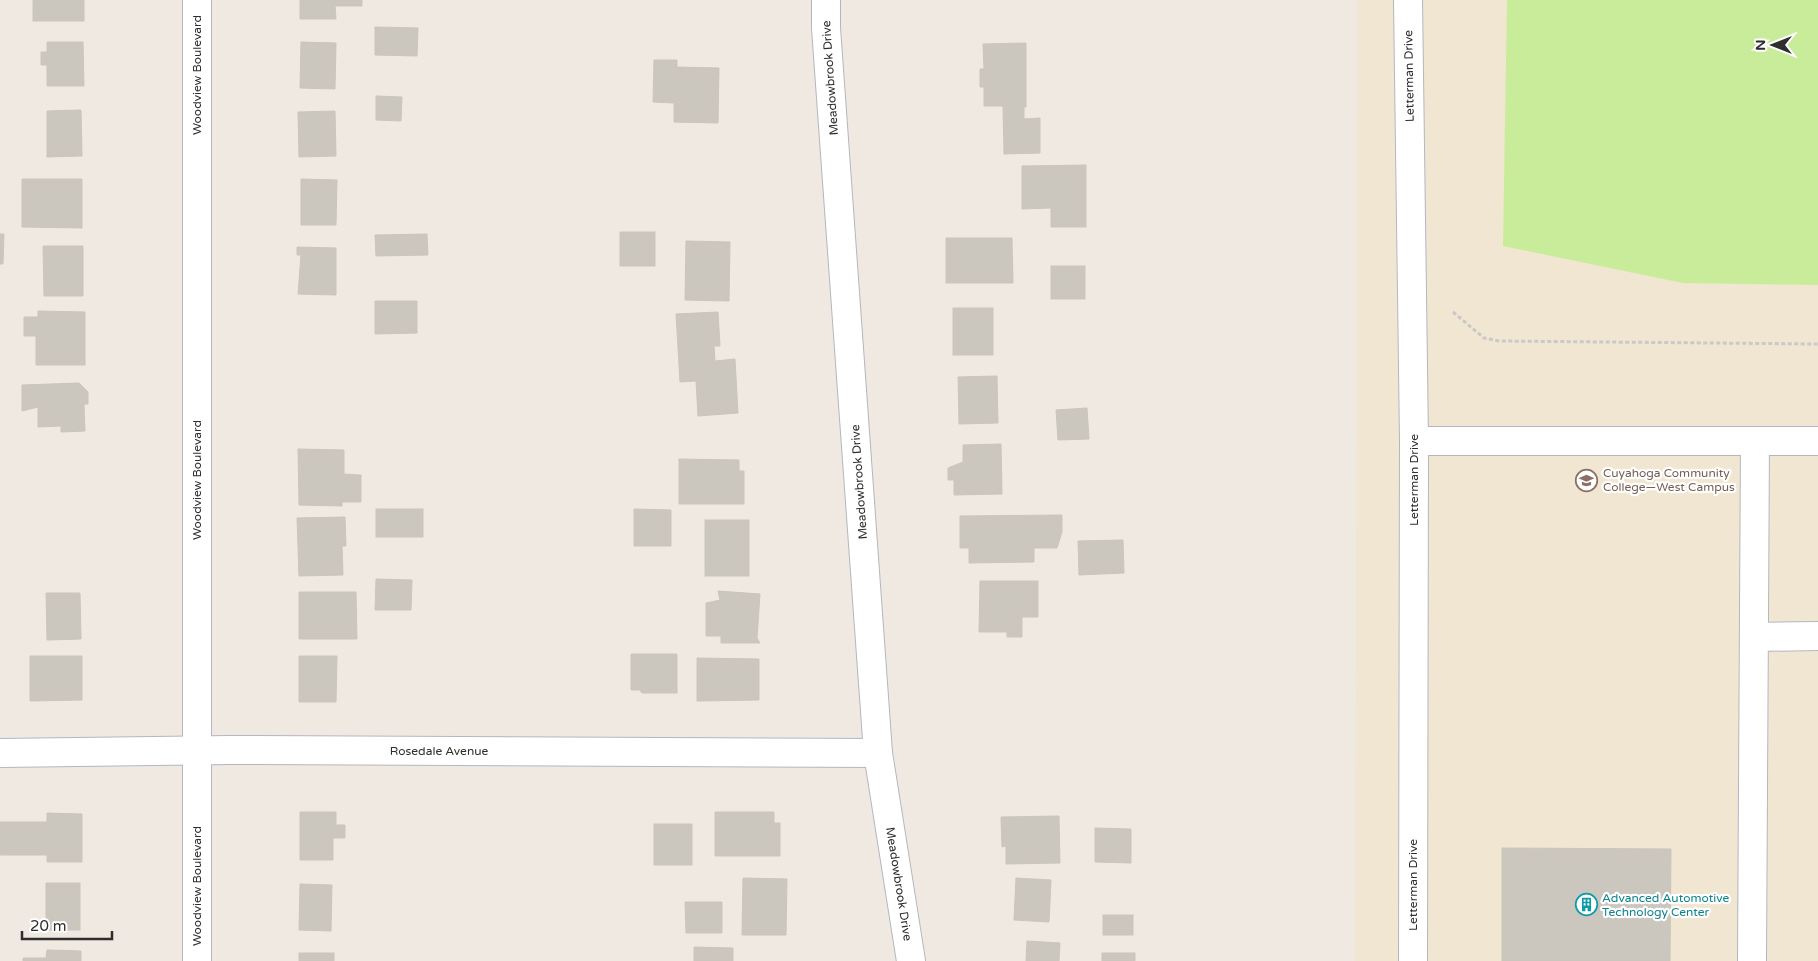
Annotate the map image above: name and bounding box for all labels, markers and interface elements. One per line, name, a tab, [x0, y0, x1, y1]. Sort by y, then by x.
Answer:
street label: Woodview Boulevard	[190, 15, 204, 135]
street label: Meadowbrook Drive	[819, 20, 841, 136]
north arrow	[1748, 20, 1798, 70]
street label: Letterman Drive	[1401, 30, 1417, 122]
text: N	[1752, 39, 1769, 51]
street label: Woodview Boulevard	[190, 420, 204, 540]
street label: Meadowbrook Drive	[848, 424, 870, 540]
street label: Letterman Drive	[1407, 434, 1421, 526]
place label: Cuyahoga Community College—West Campus	[1603, 466, 1735, 494]
school or university icon: Cuyahoga Community College—West Campus	[1575, 468, 1599, 492]
street label: Rosedale Avenue	[390, 744, 488, 758]
street label: Woodview Boulevard	[190, 826, 204, 946]
street label: Meadowbrook Drive	[883, 826, 915, 942]
street label: Letterman Drive	[1406, 839, 1420, 931]
place label: Advanced Automotive Technology Center	[1602, 891, 1730, 919]
building icon: Advanced Automotive Technology Center	[1574, 893, 1598, 917]
scale bar	[22, 908, 112, 940]
text: 20 m	[30, 917, 67, 935]

